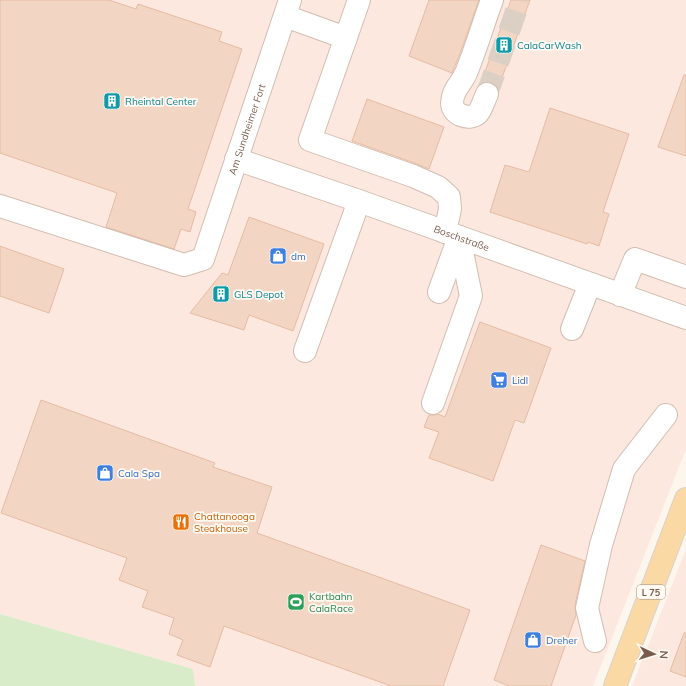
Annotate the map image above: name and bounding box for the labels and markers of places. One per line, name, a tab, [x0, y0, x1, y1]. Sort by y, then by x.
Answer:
building icon: CalaCarWash	[494, 35, 514, 55]
place label: CalaCarWash	[517, 39, 582, 52]
building icon: Rheintal Center	[102, 91, 122, 111]
place label: Rheintal Center	[125, 95, 197, 108]
shop icon: dm	[268, 246, 288, 266]
place label: dm	[291, 250, 306, 263]
building icon: GLS Depot	[211, 284, 231, 304]
place label: GLS Depot	[234, 288, 284, 301]
supermarket icon: Lidl	[489, 370, 509, 390]
place label: Lidl	[512, 374, 528, 387]
shop icon: Cala Spa	[95, 463, 115, 483]
place label: Cala Spa	[118, 467, 160, 480]
place label: Chattanooga Steakhouse	[194, 510, 255, 535]
restaurant icon: Chattanooga Steakhouse	[171, 512, 191, 532]
place label: Kartbahn CalaRace	[309, 590, 353, 615]
sports icon: Kartbahn CalaRace	[286, 592, 306, 612]
shop icon: Dreher	[523, 630, 543, 650]
place label: Dreher	[546, 634, 578, 647]

